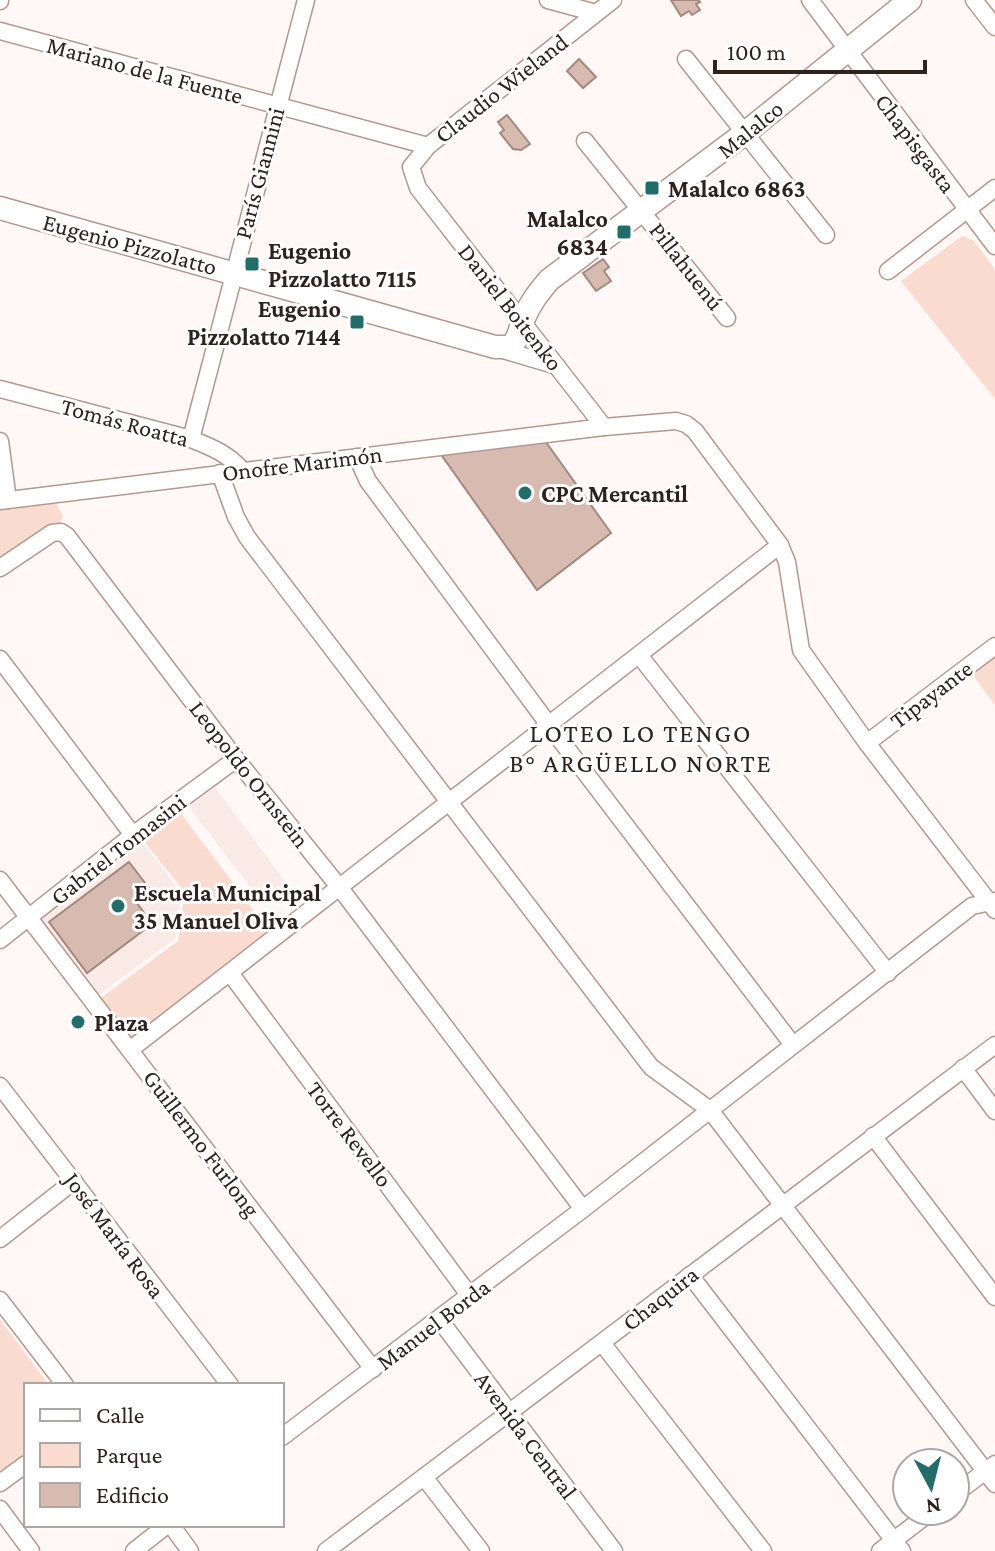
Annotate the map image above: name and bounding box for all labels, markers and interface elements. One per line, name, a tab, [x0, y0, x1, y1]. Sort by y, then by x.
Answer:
scale bar	[715, 24, 925, 74]
street label: Claudio Wieland	[429, 28, 573, 148]
street label: Mariano de la Fuente	[44, 31, 246, 109]
text: 100 m	[727, 38, 786, 65]
street label: Chapisgasta	[870, 88, 962, 198]
street label: Malalco	[712, 94, 788, 164]
street label: París Giannini	[228, 104, 290, 242]
place label: Malalco 6863	[668, 175, 805, 202]
marker: Malalco 6863	[643, 179, 661, 197]
place label: Malalco 6834	[527, 205, 608, 260]
street label: Eugenio Pizzolatto	[40, 208, 220, 280]
street label: Pillahuenú	[644, 217, 730, 315]
marker: Malalco 6834	[615, 223, 633, 241]
place label: Eugenio Pizzolatto 7115	[268, 237, 417, 292]
street label: Daniel Boitenko	[453, 238, 569, 376]
marker: Eugenio Pizzolatto 7115	[243, 255, 261, 273]
place label: Eugenio Pizzolatto 7144	[187, 295, 341, 350]
marker: Eugenio Pizzolatto 7144	[348, 313, 366, 331]
street label: Tomás Roatta	[58, 392, 192, 452]
street label: Onofre Marimón	[220, 440, 384, 486]
place label: CPC Mercantil	[541, 480, 688, 507]
marker: CPC Mercantil	[516, 484, 534, 502]
street label: Tipayante	[884, 654, 978, 734]
street label: Leopoldo Ornstein	[184, 695, 316, 853]
district label: LOTEO LO TENGO B° ARGÜELLO NORTE	[509, 719, 773, 778]
street label: Gabriel Tomasini	[45, 788, 191, 910]
place label: Escuela Municipal 35 Manuel Oliva	[134, 879, 321, 934]
marker: Escuela Municipal 35 Manuel Oliva	[109, 897, 127, 915]
place label: Plaza	[94, 1009, 149, 1036]
marker: Plaza	[69, 1013, 87, 1031]
street label: Guillermo Furlong	[138, 1064, 266, 1222]
street label: Torre Revello	[302, 1076, 398, 1192]
street label: José María Rosa	[58, 1165, 171, 1303]
street label: Chaquira	[617, 1260, 703, 1336]
street label: Manuel Borda	[371, 1273, 495, 1375]
street label: Avenida Central	[469, 1366, 583, 1504]
legend	[24, 1383, 284, 1527]
text: Calle	[96, 1401, 144, 1428]
text: Parque	[96, 1441, 162, 1468]
north arrow	[891, 1447, 971, 1527]
text: Edificio	[96, 1481, 169, 1508]
text: N	[924, 1493, 942, 1520]

